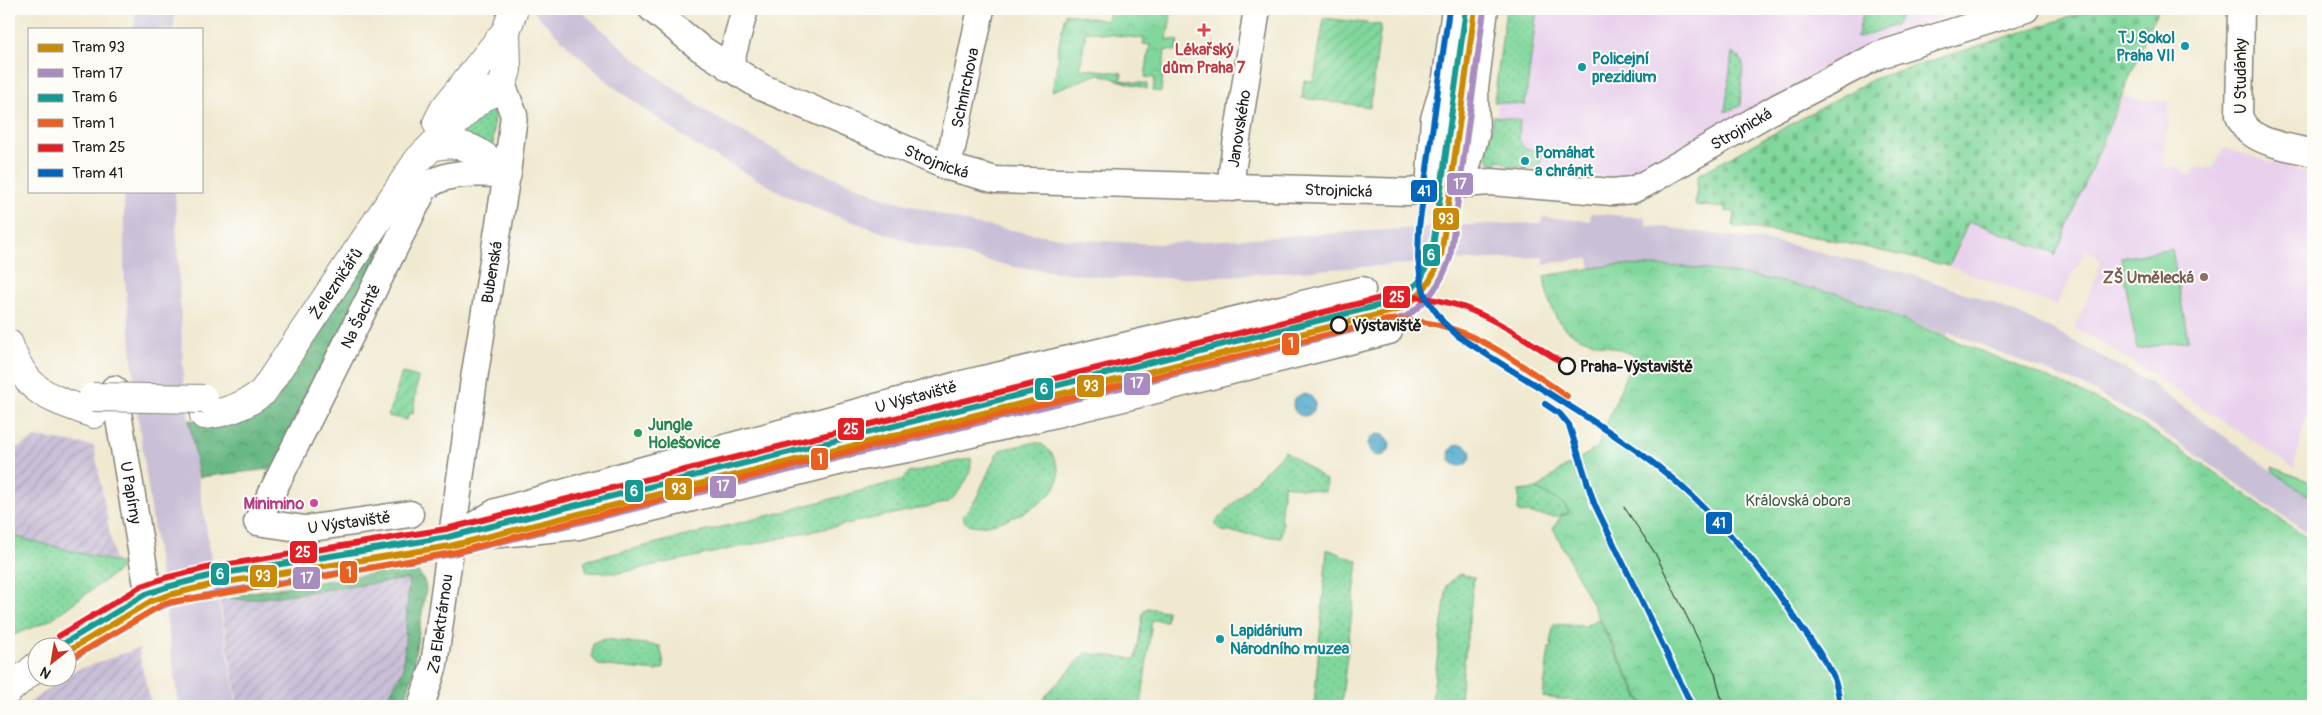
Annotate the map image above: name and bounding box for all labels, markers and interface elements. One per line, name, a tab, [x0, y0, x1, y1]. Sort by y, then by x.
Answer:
marker: Lékařský dům Praha 7	[1197, 23, 1211, 37]
legend	[28, 28, 202, 192]
place label: TJ Sokol Praha VII	[2116, 28, 2175, 66]
text: Tram 93	[72, 38, 125, 57]
street label: U Studánky	[2231, 38, 2251, 114]
place label: Lékařský dům Praha 7	[1163, 40, 1246, 78]
marker: TJ Sokol Praha VII	[2179, 40, 2191, 52]
street label: Schnirchova	[947, 46, 984, 130]
place label: Policejní prezidium	[1592, 49, 1656, 87]
marker: Policejní prezidium	[1576, 61, 1588, 73]
text: Tram 17	[72, 64, 123, 83]
text: Tram 6	[72, 88, 118, 107]
street label: Janovského	[1224, 88, 1255, 169]
street label: Strojnická	[1707, 104, 1776, 155]
text: Tram 1	[72, 114, 115, 133]
text: Tram 25	[72, 138, 125, 157]
street label: Strojnická	[901, 140, 971, 183]
place label: Pomáhat a chránit	[1535, 143, 1595, 181]
marker: Pomáhat a chránit	[1519, 155, 1531, 167]
text: Tram 41	[72, 164, 123, 183]
line badge: 17	[1446, 172, 1474, 196]
text: 17	[1454, 176, 1467, 193]
line badge: 41	[1410, 179, 1438, 203]
street label: Strojnická	[1304, 180, 1373, 202]
text: 41	[1417, 183, 1431, 200]
line badge: 93	[1432, 207, 1460, 231]
text: 93	[1438, 211, 1454, 228]
street label: Bubenská	[477, 240, 507, 305]
line badge: 6	[1422, 243, 1441, 267]
street label: Železničářů	[306, 244, 367, 323]
text: 6	[1427, 247, 1435, 264]
place label: ZŠ Umělecká	[2103, 267, 2195, 288]
marker: ZŠ Umělecká	[2198, 271, 2210, 283]
street label: Na Šachtě	[337, 281, 386, 352]
line badge: 25	[1382, 285, 1411, 309]
text: 25	[1389, 289, 1405, 306]
marker: Výstaviště	[1330, 316, 1348, 334]
place label: Výstaviště	[1352, 316, 1422, 336]
line badge: 1	[1281, 332, 1300, 356]
text: 1	[1288, 335, 1294, 352]
marker: Praha-Výstaviště	[1558, 357, 1576, 375]
place label: Praha-Výstaviště	[1580, 357, 1694, 377]
line badge: 17	[1123, 372, 1151, 396]
line badge: 93	[1076, 374, 1105, 398]
text: 17	[1131, 375, 1144, 392]
street label: U Výstaviště	[873, 377, 959, 418]
line badge: 6	[1034, 377, 1054, 401]
text: 93	[1083, 378, 1099, 395]
text: 6	[1040, 381, 1048, 398]
place label: Jungle Holešovice	[648, 415, 721, 453]
line badge: 25	[837, 417, 865, 441]
text: 25	[843, 421, 859, 438]
marker: Jungle Holešovice	[632, 427, 644, 439]
line badge: 1	[810, 447, 829, 471]
text: 1	[817, 451, 823, 468]
street label: U Papírny	[115, 460, 146, 526]
line badge: 17	[709, 475, 737, 499]
line badge: 93	[664, 477, 693, 501]
text: 17	[717, 478, 730, 495]
line badge: 6	[624, 479, 644, 503]
text: 93	[671, 481, 687, 498]
text: 6	[630, 483, 638, 500]
park label: Královská obora	[1745, 491, 1851, 511]
place label: Minimino	[243, 494, 304, 514]
marker: Minimino	[308, 497, 320, 509]
street label: U Výstaviště	[306, 507, 392, 539]
line badge: 41	[1705, 511, 1733, 535]
text: 41	[1712, 515, 1726, 532]
line badge: 25	[289, 540, 318, 564]
text: 25	[295, 544, 311, 561]
line badge: 1	[339, 560, 358, 584]
line badge: 6	[210, 562, 230, 586]
line badge: 93	[249, 564, 278, 588]
text: 1	[346, 564, 352, 581]
text: 6	[216, 566, 224, 583]
line badge: 17	[292, 566, 321, 590]
text: 93	[255, 568, 271, 585]
text: 17	[301, 570, 314, 587]
street label: Za Elektrárnou	[423, 573, 458, 676]
place label: Lapidárium Národního muzea	[1230, 621, 1350, 659]
marker: Lapidárium Národního muzea	[1214, 633, 1226, 645]
north arrow	[28, 638, 78, 688]
text: N	[37, 663, 54, 682]

